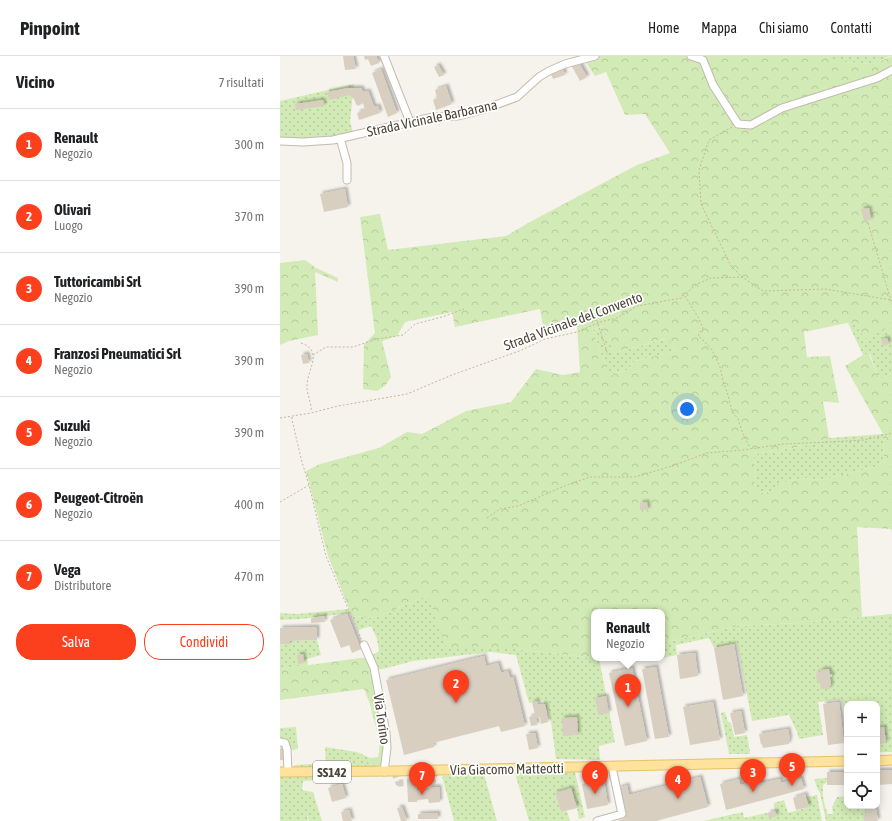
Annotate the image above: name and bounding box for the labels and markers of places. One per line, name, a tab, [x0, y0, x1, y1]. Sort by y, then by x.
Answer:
pin: 2	[443, 670, 469, 703]
pin: 1	[615, 674, 641, 707]
pin: 5	[779, 753, 805, 786]
pin: 3	[740, 759, 766, 792]
pin: 6	[582, 761, 608, 794]
pin: 7	[409, 762, 435, 795]
pin: 4	[665, 766, 691, 799]

